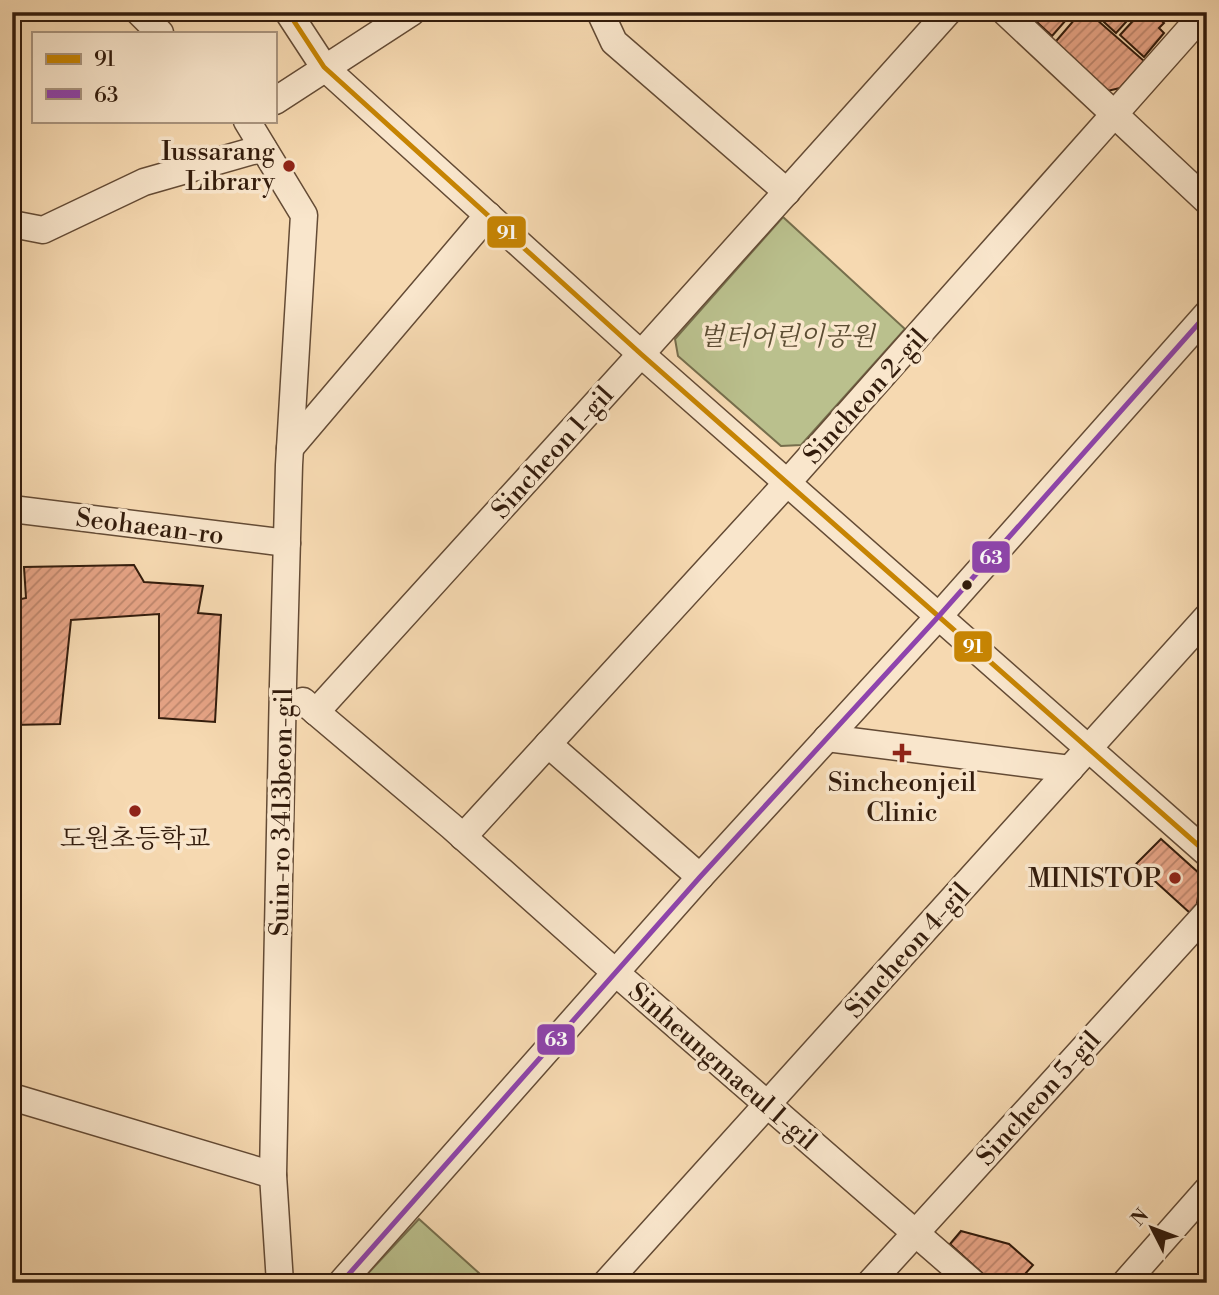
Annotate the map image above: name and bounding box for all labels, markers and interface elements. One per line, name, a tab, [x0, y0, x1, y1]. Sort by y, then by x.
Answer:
legend	[32, 32, 276, 122]
text: 91	[94, 47, 115, 73]
text: 63	[94, 83, 118, 109]
place label: Iussarang Library	[161, 136, 276, 198]
marker: Iussarang Library	[281, 158, 297, 174]
line badge: 91	[486, 215, 527, 249]
text: 91	[497, 221, 517, 245]
park label: 벌터어린이공원	[699, 321, 877, 353]
street label: Sincheon 2-gil	[797, 322, 935, 471]
street label: Sincheon 1-gil	[485, 380, 621, 526]
street label: Seohaean-ro	[74, 502, 226, 552]
line badge: 63	[971, 540, 1011, 574]
text: 63	[979, 546, 1003, 570]
unlabelled marker	[960, 578, 974, 592]
line badge: 91	[953, 630, 993, 663]
text: 91	[963, 635, 983, 659]
street label: Suin-ro 3413beon-gil	[264, 687, 300, 937]
marker: Sincheonjeil Clinic	[892, 743, 912, 763]
place label: Sincheonjeil Clinic	[828, 767, 977, 829]
marker: 도원초등학교	[127, 803, 143, 819]
place label: 도원초등학교	[60, 823, 210, 855]
place label: MINISTOP	[1028, 863, 1161, 895]
marker: MINISTOP	[1167, 870, 1183, 886]
street label: Sincheon 4-gil	[838, 876, 977, 1025]
street label: Sinheungmaeul 1-gil	[621, 976, 823, 1158]
line badge: 63	[536, 1023, 576, 1056]
street label: Sincheon 5-gil	[970, 1024, 1108, 1173]
text: 63	[544, 1028, 568, 1052]
north arrow	[1118, 1194, 1188, 1264]
text: N	[1126, 1204, 1154, 1231]

